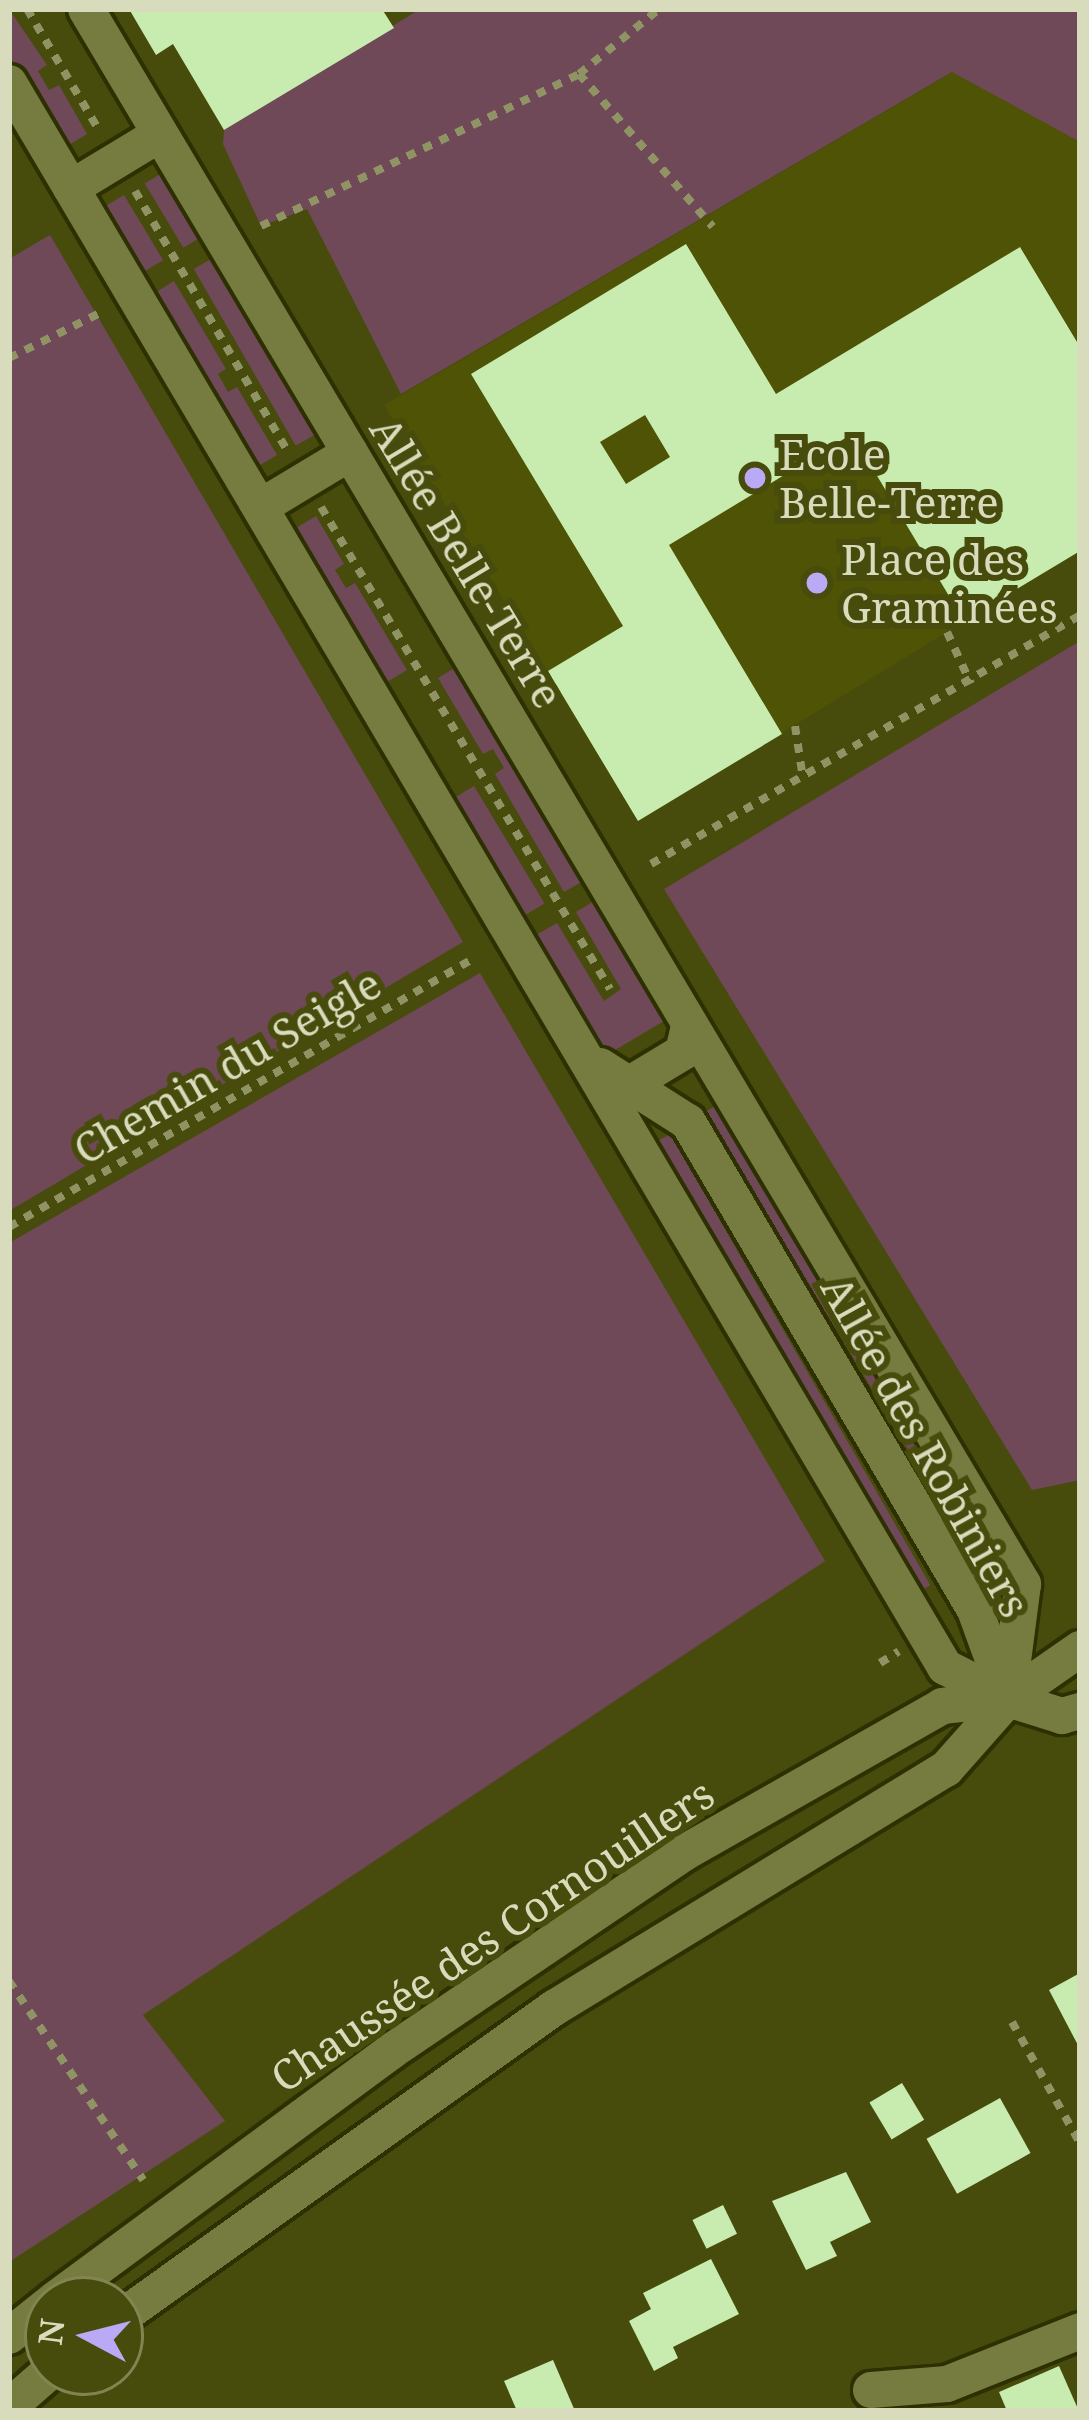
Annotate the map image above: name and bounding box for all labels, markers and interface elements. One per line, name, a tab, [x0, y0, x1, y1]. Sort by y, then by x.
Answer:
street label: Allée Belle-Terre	[360, 407, 574, 717]
place label: Ecole Belle-Terre	[779, 429, 999, 528]
marker: Ecole Belle-Terre	[742, 465, 768, 491]
place label: Place des Graminées	[841, 534, 1058, 632]
marker: Place des Graminées	[804, 570, 830, 596]
street label: Chemin du Seigle	[64, 958, 390, 1174]
street label: Allée des Robiniers	[811, 1267, 1041, 1625]
street label: Chaussée des Cornouillers	[261, 1768, 723, 2102]
north arrow	[24, 2276, 144, 2396]
text: N	[27, 2316, 75, 2348]

